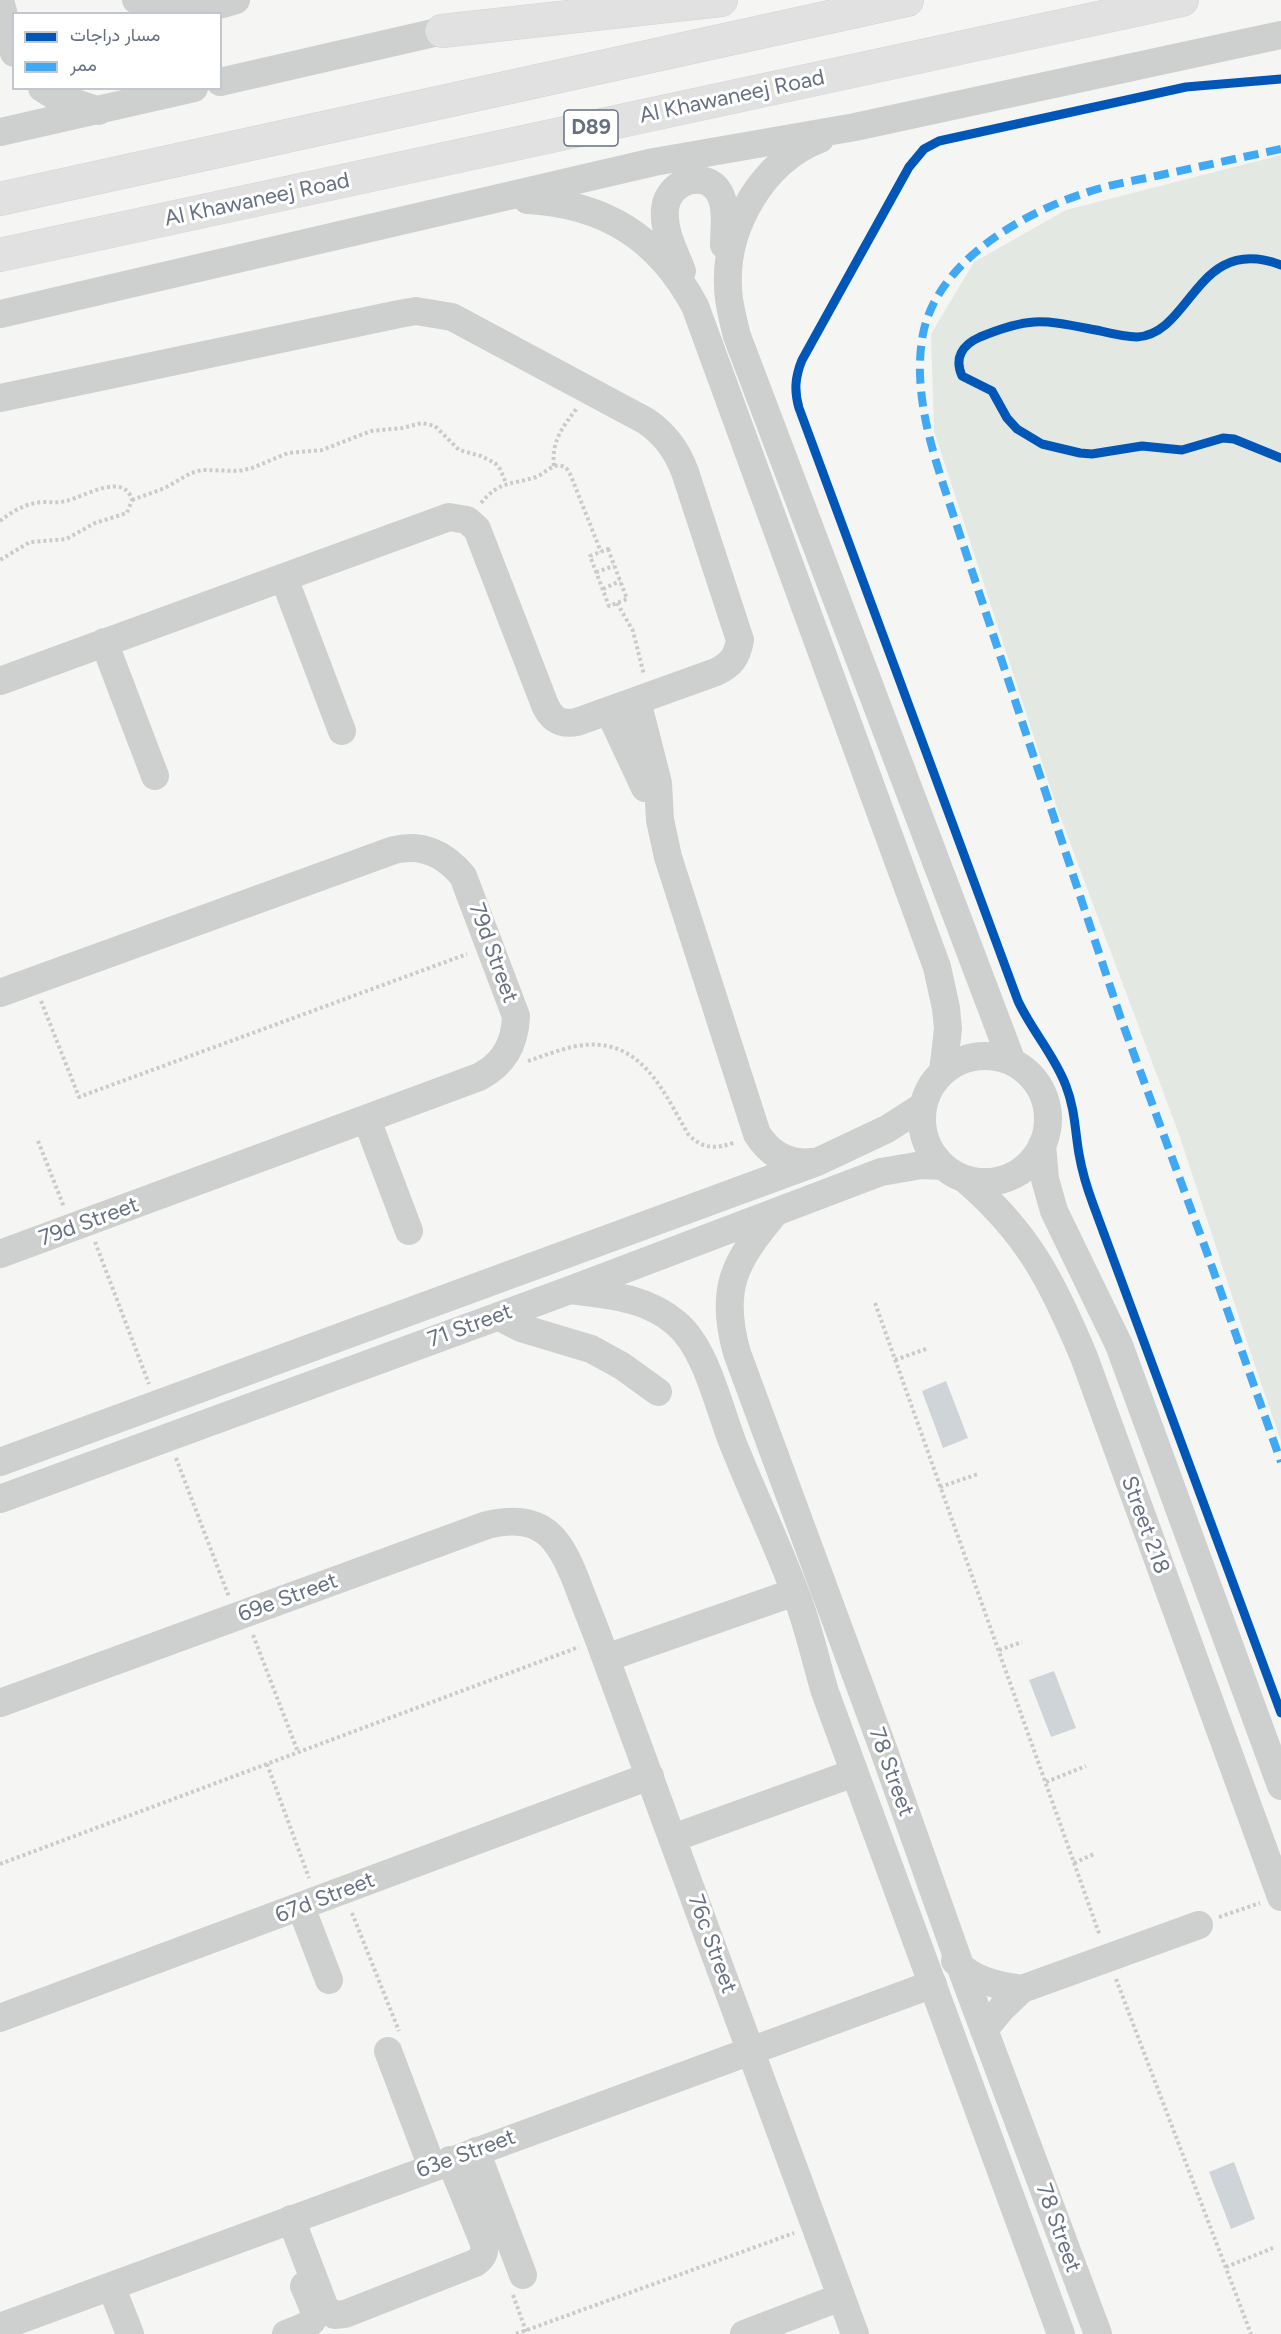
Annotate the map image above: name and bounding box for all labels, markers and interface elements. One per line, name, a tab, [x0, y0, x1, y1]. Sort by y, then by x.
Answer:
legend	[12, 12, 222, 90]
text: مسار دراجات	[70, 24, 160, 46]
text: ممر	[70, 54, 97, 76]
street label: Al Khawaneej Road	[637, 65, 827, 129]
road number: D89	[564, 110, 618, 146]
street label: Al Khawaneej Road	[162, 168, 352, 232]
street label: 79d Street	[463, 900, 523, 1006]
street label: 79d Street	[36, 1192, 142, 1252]
street label: 71 Street	[424, 1299, 516, 1353]
street label: Street 218	[1115, 1473, 1175, 1577]
street label: 69e Street	[235, 1568, 341, 1628]
street label: 78 Street	[863, 1724, 919, 1820]
street label: 67d Street	[272, 1867, 378, 1929]
street label: 76c Street	[682, 1891, 742, 1997]
street label: 63e Street	[413, 2124, 519, 2184]
street label: 78 Street	[1030, 2180, 1086, 2276]

